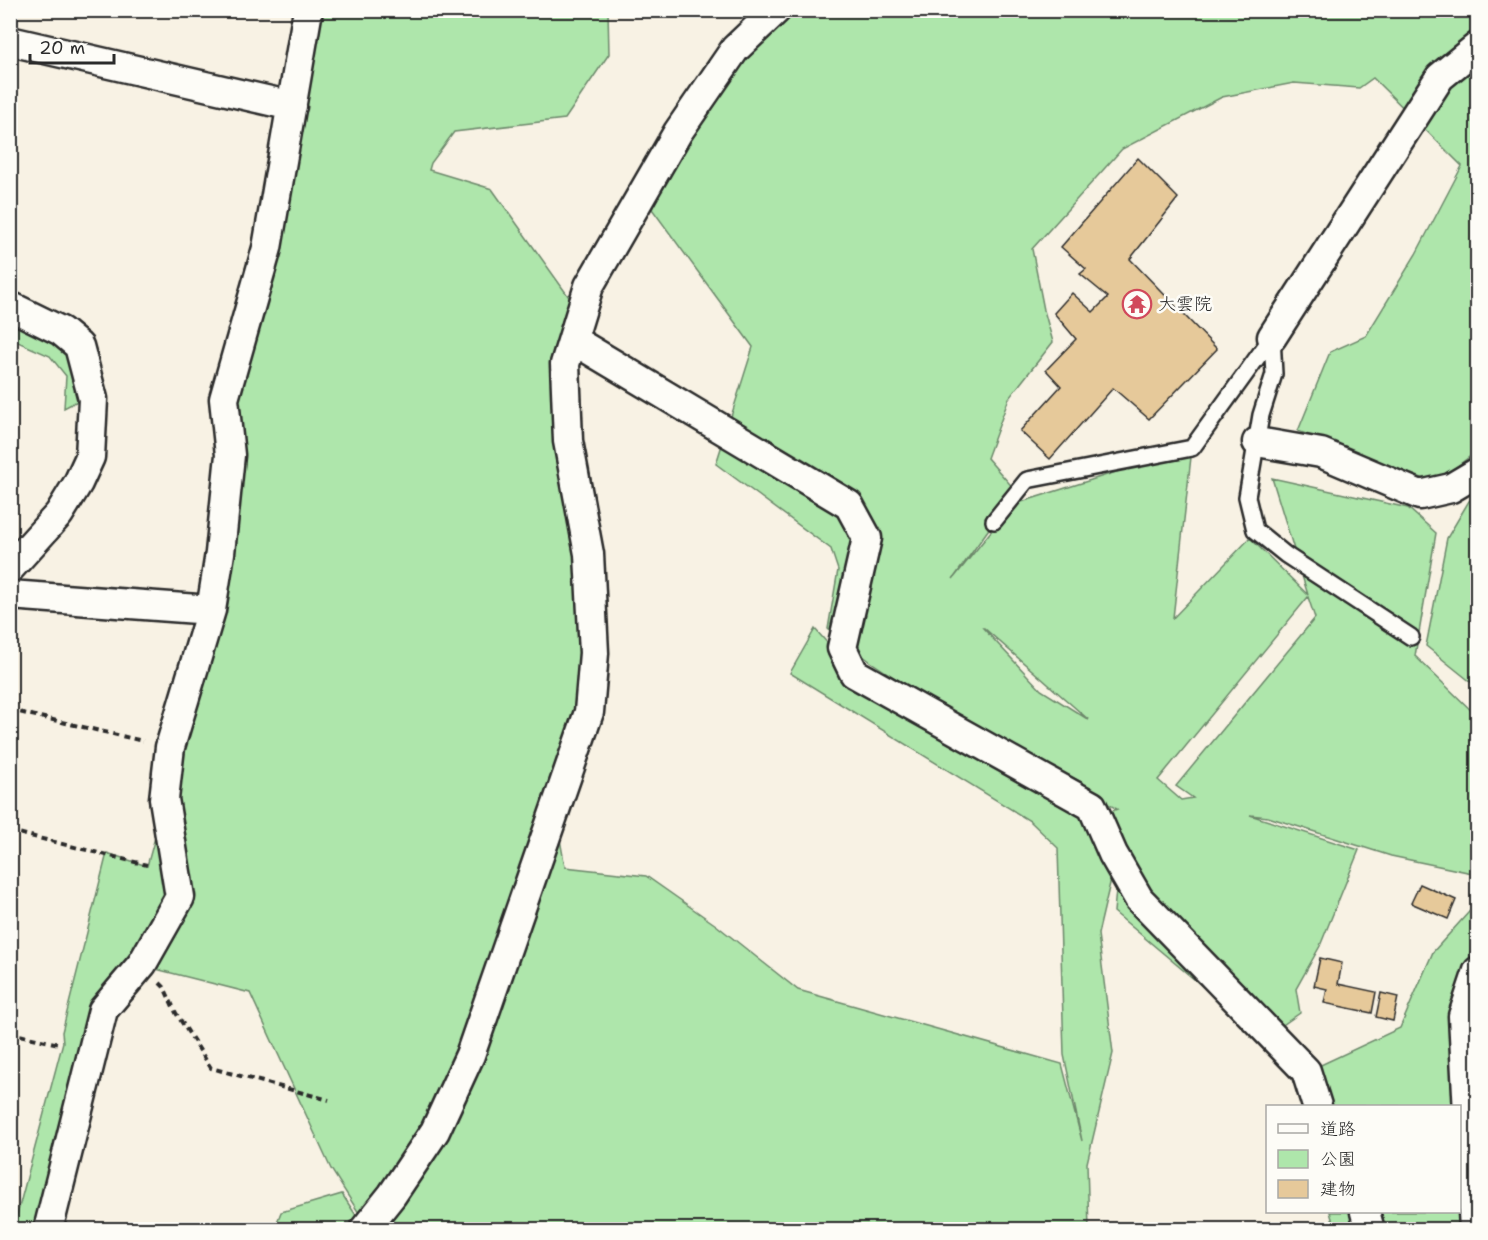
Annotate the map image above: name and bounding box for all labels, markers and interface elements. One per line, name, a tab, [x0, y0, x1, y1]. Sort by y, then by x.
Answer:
scale bar	[30, 27, 114, 65]
text: 20 m	[39, 36, 85, 60]
temple icon: 大雲院	[1121, 288, 1153, 320]
place label: 大雲院	[1158, 292, 1212, 316]
legend	[1266, 1105, 1461, 1213]
text: 道路	[1320, 1117, 1356, 1141]
text: 公園	[1320, 1147, 1356, 1171]
text: 建物	[1320, 1177, 1356, 1201]

